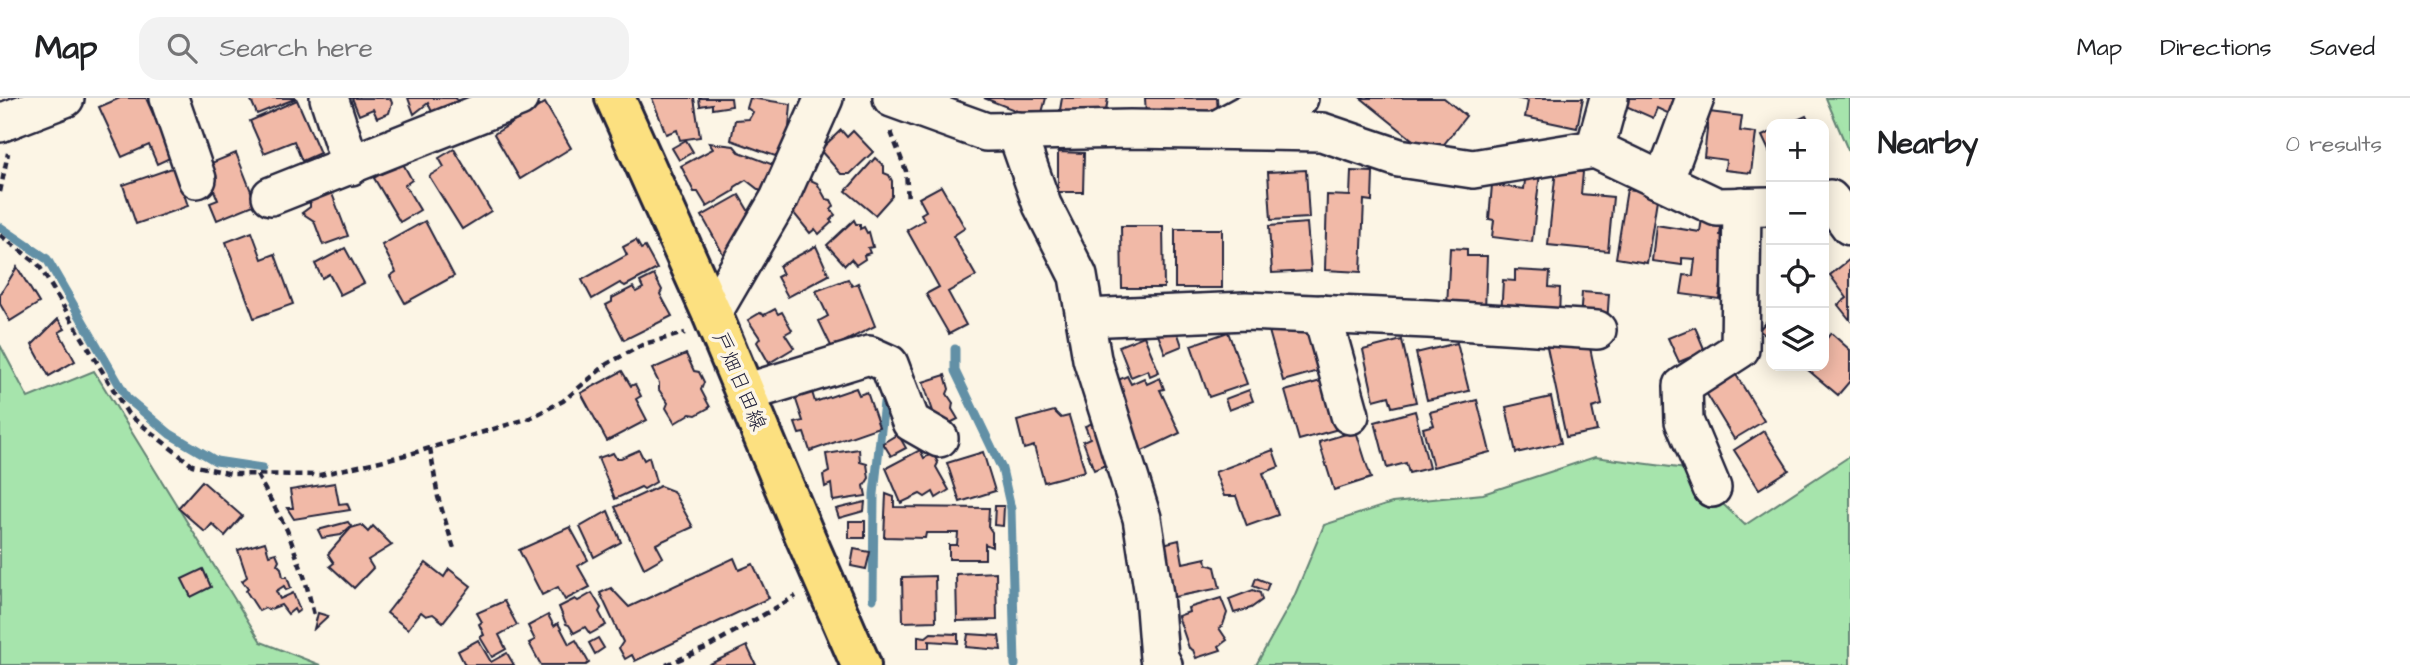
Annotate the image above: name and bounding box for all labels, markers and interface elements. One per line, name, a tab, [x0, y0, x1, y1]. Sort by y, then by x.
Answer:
search box	[139, 17, 629, 80]
text: Map	[35, 25, 97, 71]
icon: search	[163, 29, 201, 67]
text: Search here	[219, 30, 373, 66]
text: Map	[2077, 31, 2122, 65]
text: Directions	[2160, 31, 2272, 65]
text: Saved	[2310, 31, 2375, 65]
map controls	[1766, 119, 1829, 371]
button: +	[1766, 119, 1829, 182]
text: Nearby	[1878, 123, 1978, 165]
text: 0 results	[2285, 128, 2382, 160]
button: −	[1766, 182, 1829, 245]
button: locate	[1766, 245, 1829, 308]
button: layers	[1766, 308, 1829, 371]
street label: 戸畑日田線	[706, 327, 773, 435]

